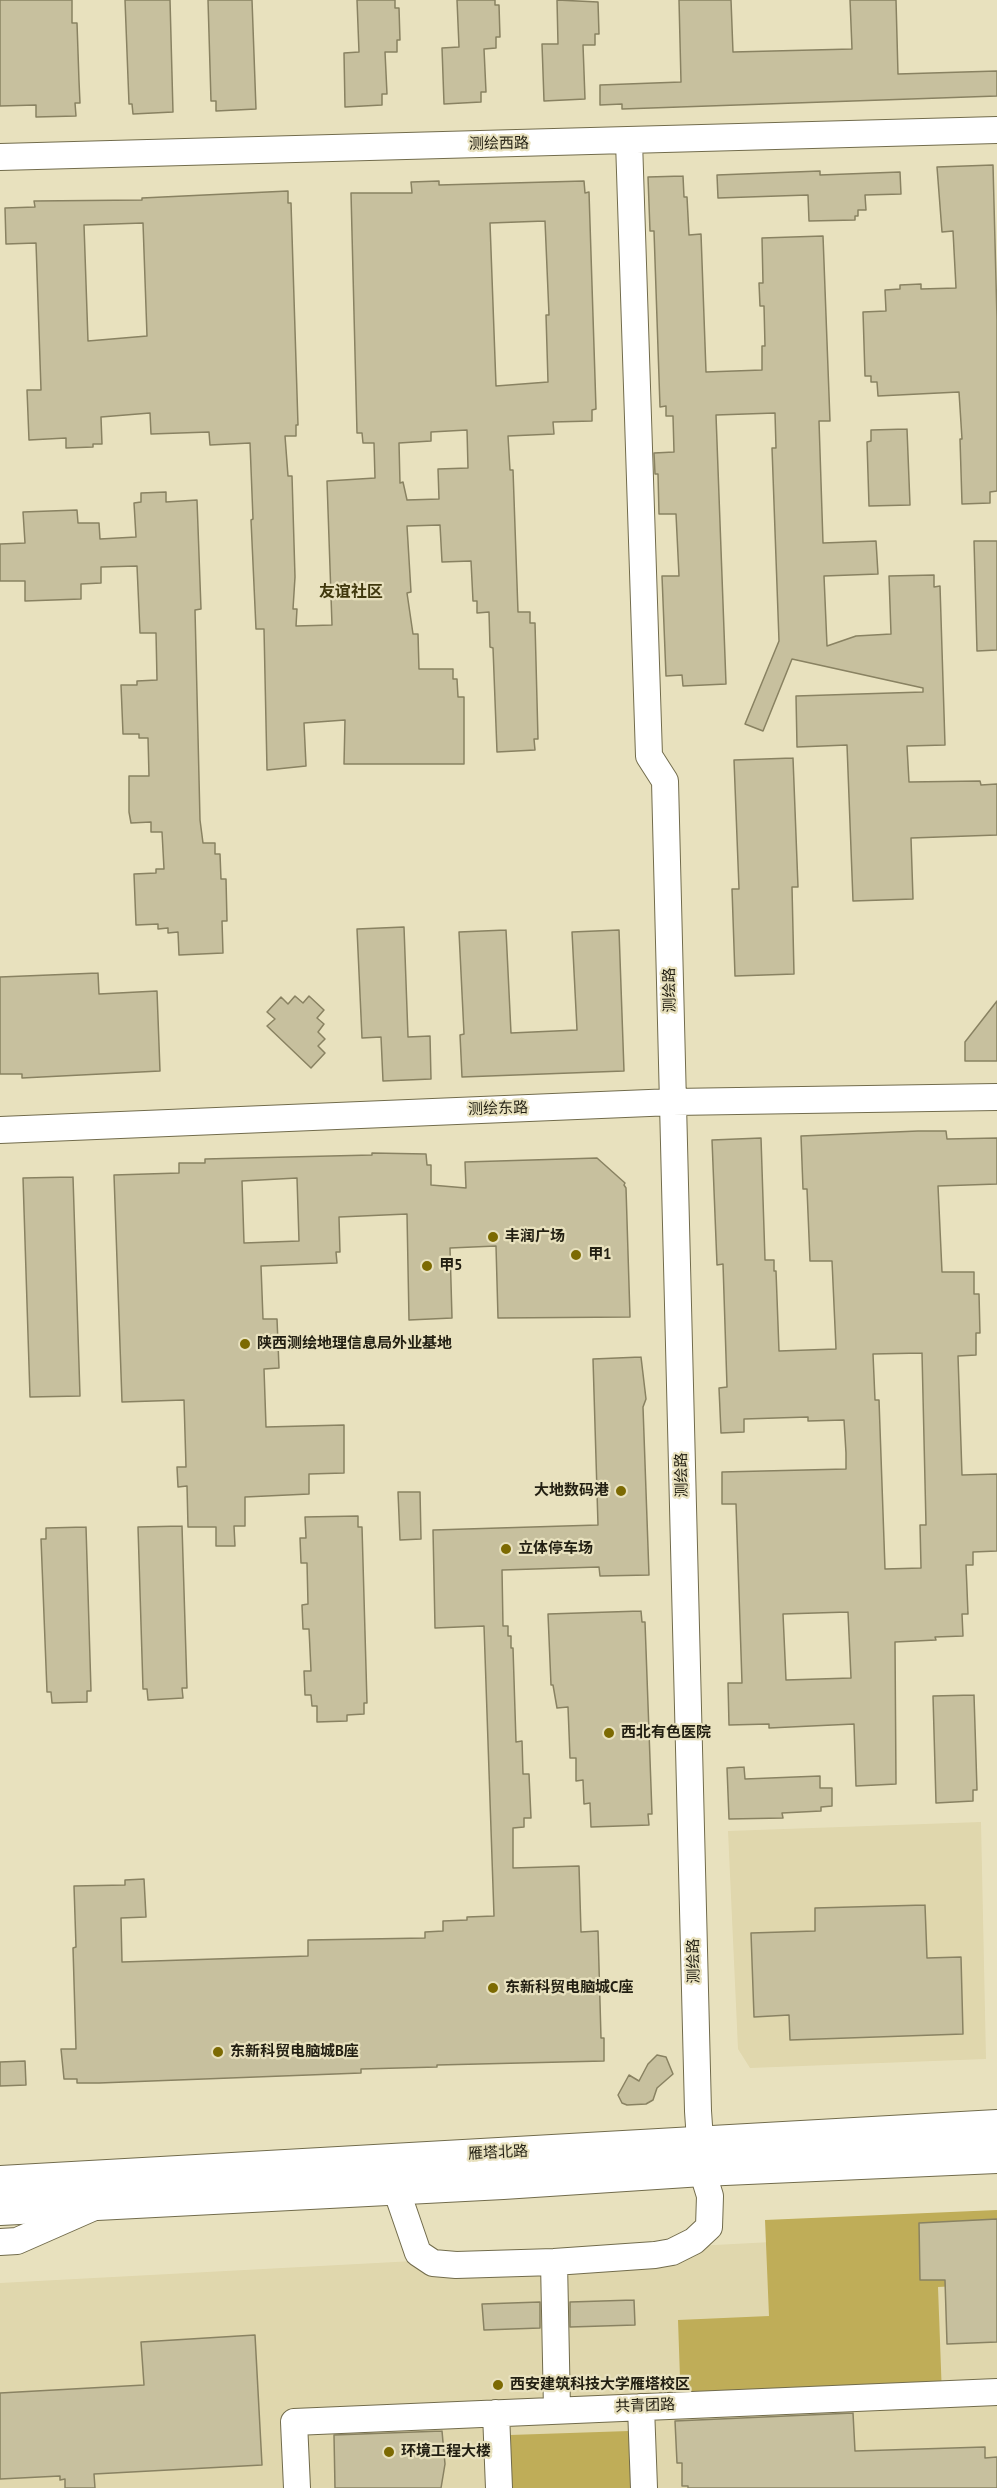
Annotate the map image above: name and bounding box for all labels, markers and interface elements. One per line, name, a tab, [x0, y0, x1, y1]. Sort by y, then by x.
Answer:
street label: 测绘西路	[469, 134, 529, 154]
district label: 友谊社区	[319, 582, 383, 602]
street label: 测绘路	[661, 967, 679, 1013]
street label: 测绘东路	[468, 1099, 528, 1119]
place label: 丰润广场	[505, 1228, 565, 1246]
marker: 丰润广场	[486, 1230, 500, 1244]
place label: 甲1	[588, 1246, 612, 1264]
marker: 甲1	[569, 1248, 583, 1262]
place label: 甲5	[439, 1257, 463, 1275]
marker: 甲5	[420, 1259, 434, 1273]
place label: 陕西测绘地理信息局外业基地	[257, 1335, 452, 1353]
marker: 陕西测绘地理信息局外业基地	[238, 1337, 252, 1351]
street label: 测绘路	[673, 1452, 691, 1498]
place label: 大地数码港	[534, 1482, 609, 1500]
marker: 大地数码港	[614, 1484, 628, 1498]
place label: 立体停车场	[518, 1540, 593, 1558]
marker: 立体停车场	[499, 1542, 513, 1556]
place label: 西北有色医院	[621, 1724, 711, 1742]
marker: 西北有色医院	[602, 1726, 616, 1740]
street label: 测绘路	[685, 1938, 703, 1984]
place label: 东新科贸电脑城C座	[505, 1979, 633, 1997]
marker: 东新科贸电脑城C座	[486, 1981, 500, 1995]
place label: 东新科贸电脑城B座	[230, 2043, 359, 2061]
marker: 东新科贸电脑城B座	[211, 2045, 225, 2059]
street label: 雁塔北路	[468, 2142, 528, 2164]
place label: 西安建筑科技大学雁塔校区	[510, 2376, 690, 2394]
marker: 西安建筑科技大学雁塔校区	[491, 2378, 505, 2392]
street label: 共青团路	[615, 2396, 675, 2416]
place label: 环境工程大楼	[401, 2443, 491, 2461]
marker: 环境工程大楼	[382, 2445, 396, 2459]

